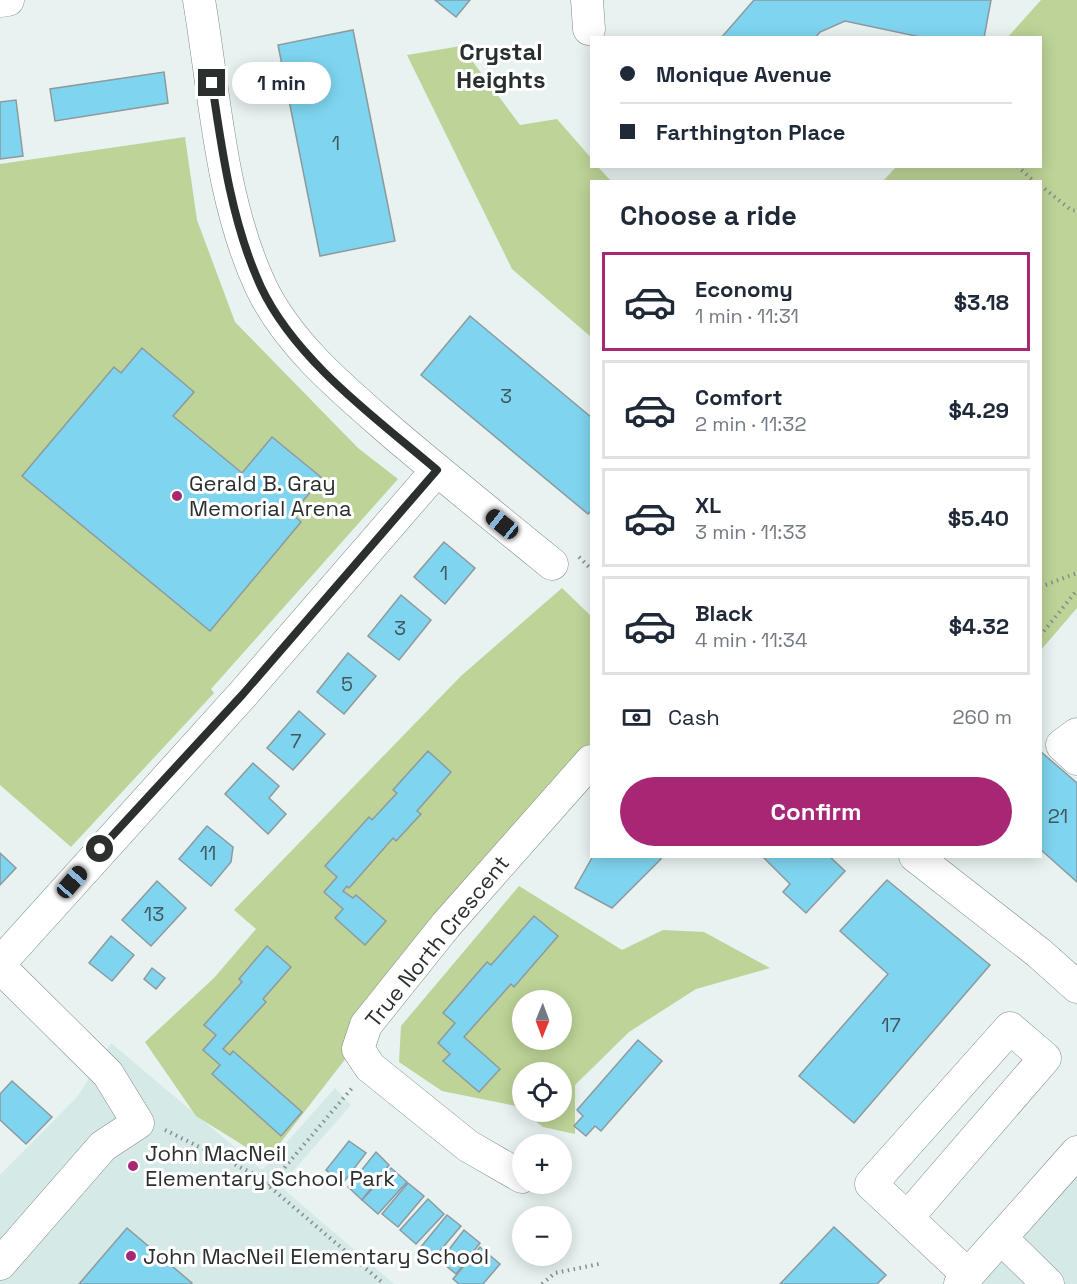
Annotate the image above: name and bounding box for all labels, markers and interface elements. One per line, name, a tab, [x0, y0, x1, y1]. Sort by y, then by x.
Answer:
district label: Crystal Heights	[456, 36, 546, 95]
text: Monique Avenue	[656, 60, 832, 88]
callout: 1 min	[233, 62, 332, 104]
route end	[198, 69, 225, 96]
text: 1 min	[257, 70, 306, 96]
text: Farthington Place	[656, 118, 846, 146]
house number: 1	[332, 130, 340, 156]
text: Choose a ride	[620, 198, 797, 233]
icon: car	[623, 275, 677, 329]
text: Economy	[695, 275, 793, 303]
text: $3.18	[954, 288, 1009, 316]
text: 1 min · 11:31	[695, 303, 799, 329]
house number: 3	[500, 383, 512, 409]
icon: car	[623, 383, 677, 437]
text: Comfort	[695, 383, 783, 411]
text: $4.29	[949, 396, 1009, 424]
text: 2 min · 11:32	[695, 411, 807, 437]
place label: Gerald B. Gray Memorial Arena	[189, 469, 352, 522]
marker: Gerald B. Gray Memorial Arena	[170, 489, 184, 503]
icon: car	[623, 491, 677, 545]
text: XL	[695, 491, 721, 519]
text: $5.40	[948, 504, 1009, 532]
car	[482, 506, 522, 542]
text: 3 min · 11:33	[695, 519, 807, 545]
house number: 1	[440, 560, 448, 586]
icon: car	[623, 599, 677, 653]
text: Black	[695, 599, 753, 627]
text: $4.32	[949, 612, 1009, 640]
house number: 3	[394, 615, 406, 641]
text: 4 min · 11:34	[695, 627, 807, 653]
house number: 5	[341, 671, 353, 697]
icon: cash	[620, 701, 653, 734]
text: Cash	[668, 703, 720, 731]
text: 260 m	[953, 704, 1012, 730]
house number: 7	[290, 728, 302, 754]
button: Confirm	[620, 777, 1012, 846]
house number: 21	[1048, 803, 1068, 829]
route start	[86, 835, 113, 862]
house number: 11	[200, 840, 216, 866]
street label: True North Crescent	[359, 849, 515, 1033]
car	[53, 863, 91, 901]
house number: 13	[144, 901, 164, 927]
north arrow	[512, 990, 572, 1050]
map controls	[512, 990, 572, 1266]
house number: 17	[881, 1012, 901, 1038]
button: locate	[512, 1062, 572, 1122]
button: +	[512, 1134, 572, 1194]
place label: John MacNeil Elementary School Park	[145, 1139, 395, 1192]
marker: John MacNeil Elementary School Park	[126, 1159, 140, 1173]
button: −	[512, 1206, 572, 1266]
place label: John MacNeil Elementary School	[143, 1242, 489, 1270]
marker: John MacNeil Elementary School	[124, 1249, 138, 1263]

